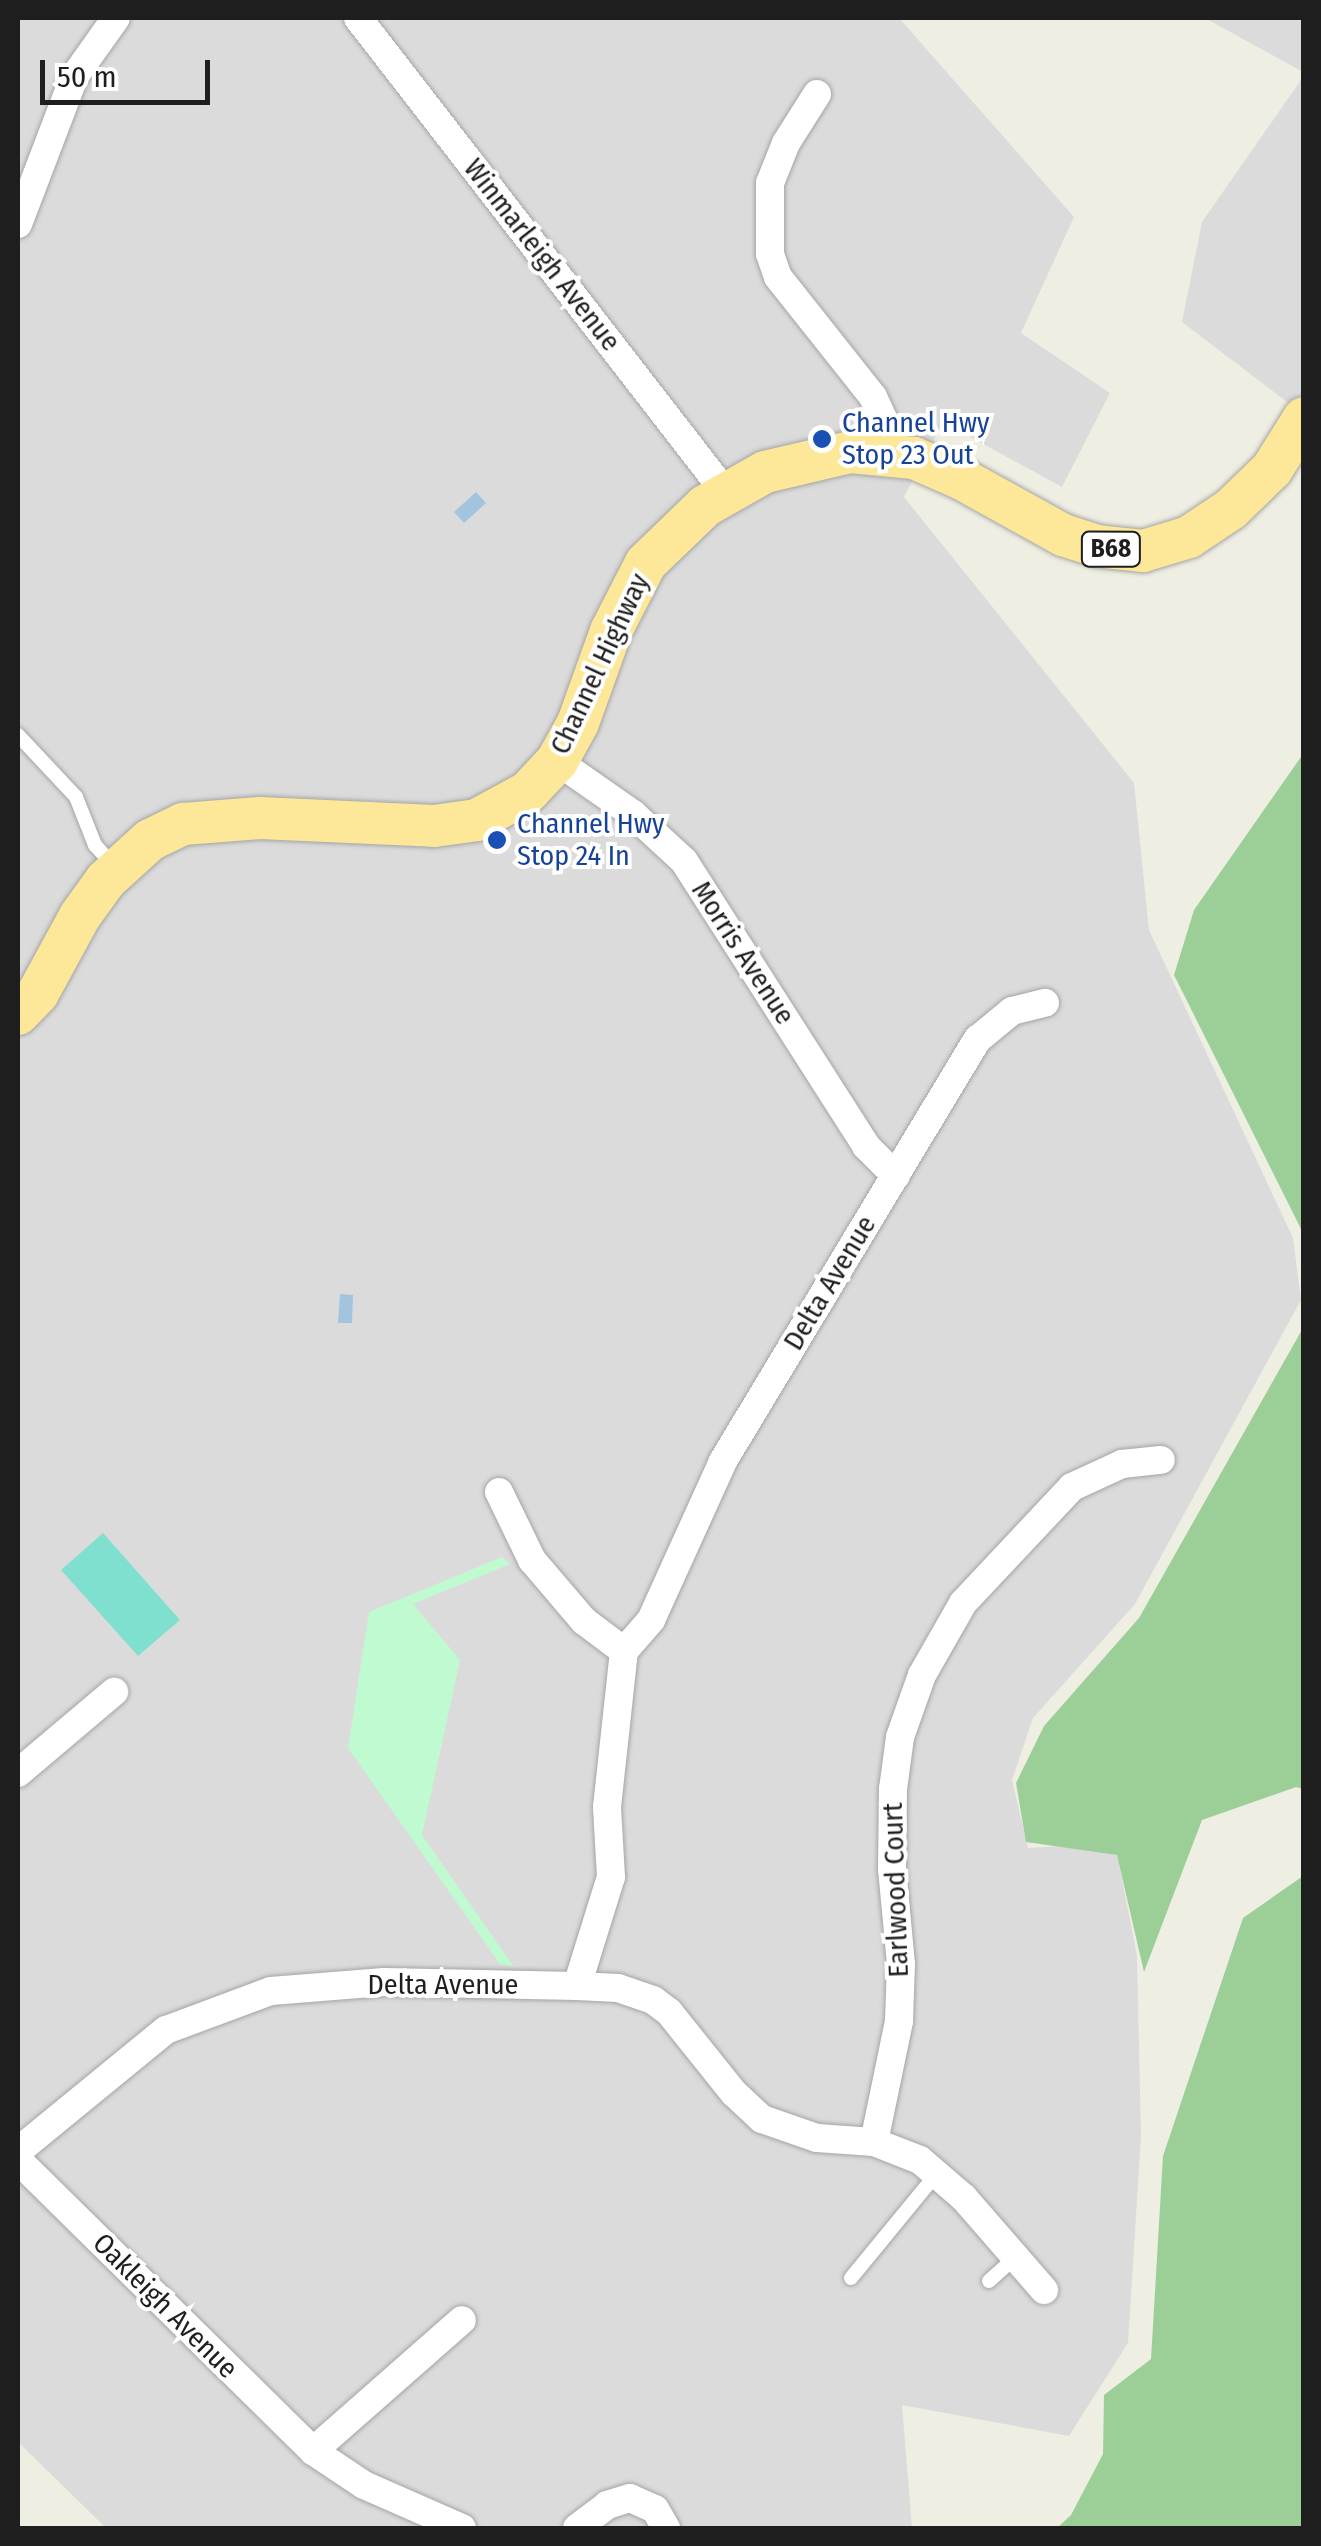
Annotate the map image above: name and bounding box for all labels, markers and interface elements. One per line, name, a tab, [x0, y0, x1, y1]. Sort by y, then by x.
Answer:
scale bar	[45, 40, 215, 102]
text: 50 m	[57, 59, 117, 95]
street label: Winmarleigh Avenue	[457, 152, 627, 358]
place label: Channel Hwy Stop 23 Out	[842, 406, 990, 472]
marker: Channel Hwy Stop 23 Out	[811, 428, 833, 450]
road number: B68	[1078, 529, 1144, 569]
street label: Channel Highway	[543, 568, 657, 760]
place label: Channel Hwy Stop 24 In	[517, 807, 665, 873]
marker: Channel Hwy Stop 24 In	[486, 829, 508, 851]
street label: Morris Avenue	[684, 875, 802, 1031]
street label: Delta Avenue	[777, 1210, 883, 1356]
street label: Earlwood Court	[876, 1802, 916, 1978]
street label: Delta Avenue	[368, 1968, 518, 2002]
street label: Oakleigh Avenue	[86, 2227, 244, 2385]

